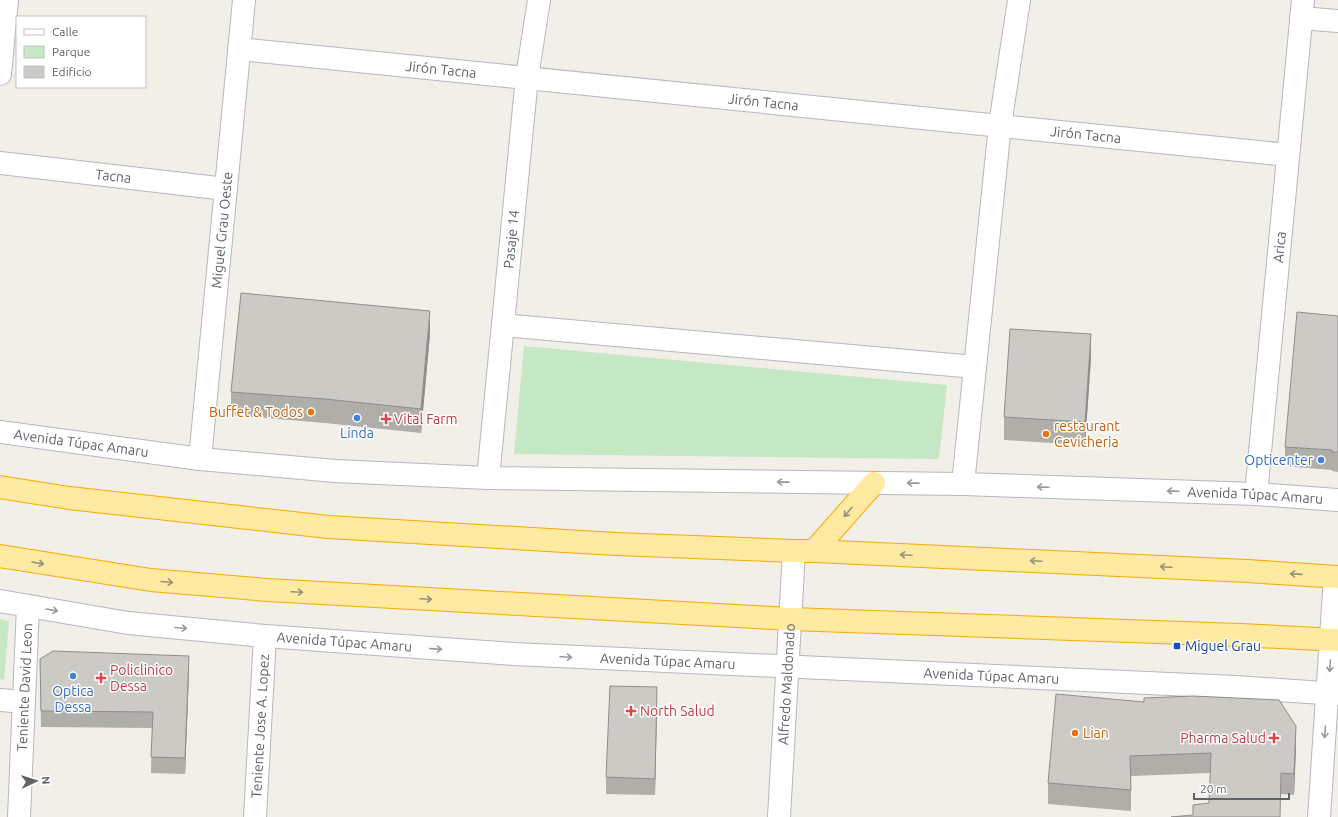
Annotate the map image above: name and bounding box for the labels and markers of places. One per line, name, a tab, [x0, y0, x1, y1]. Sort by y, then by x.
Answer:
place label: Buffet & Todos	[209, 404, 303, 420]
marker: Buffet & Todos	[306, 407, 316, 417]
place label: Vital Farm	[394, 411, 458, 427]
marker: Linda	[352, 413, 362, 423]
marker: Vital Farm	[381, 414, 391, 424]
place label: restaurant Cevicheria	[1054, 418, 1120, 450]
place label: Linda	[340, 425, 374, 441]
marker: restaurant Cevicheria	[1041, 429, 1051, 439]
place label: Opticenter	[1244, 452, 1314, 468]
marker: Opticenter	[1316, 455, 1326, 465]
place label: Miguel Grau	[1185, 638, 1261, 654]
marker: Miguel Grau	[1172, 641, 1182, 651]
place label: Policlinico Dessa	[110, 662, 173, 694]
marker: Optica Dessa	[68, 671, 78, 681]
marker: Policlinico Dessa	[95, 672, 107, 684]
place label: Optica Dessa	[52, 683, 94, 715]
place label: North Salud	[640, 703, 715, 719]
marker: North Salud	[625, 705, 637, 717]
place label: Lian	[1083, 725, 1109, 741]
marker: Lian	[1070, 728, 1080, 738]
place label: Pharma Salud	[1180, 730, 1266, 746]
marker: Pharma Salud	[1269, 733, 1279, 743]

